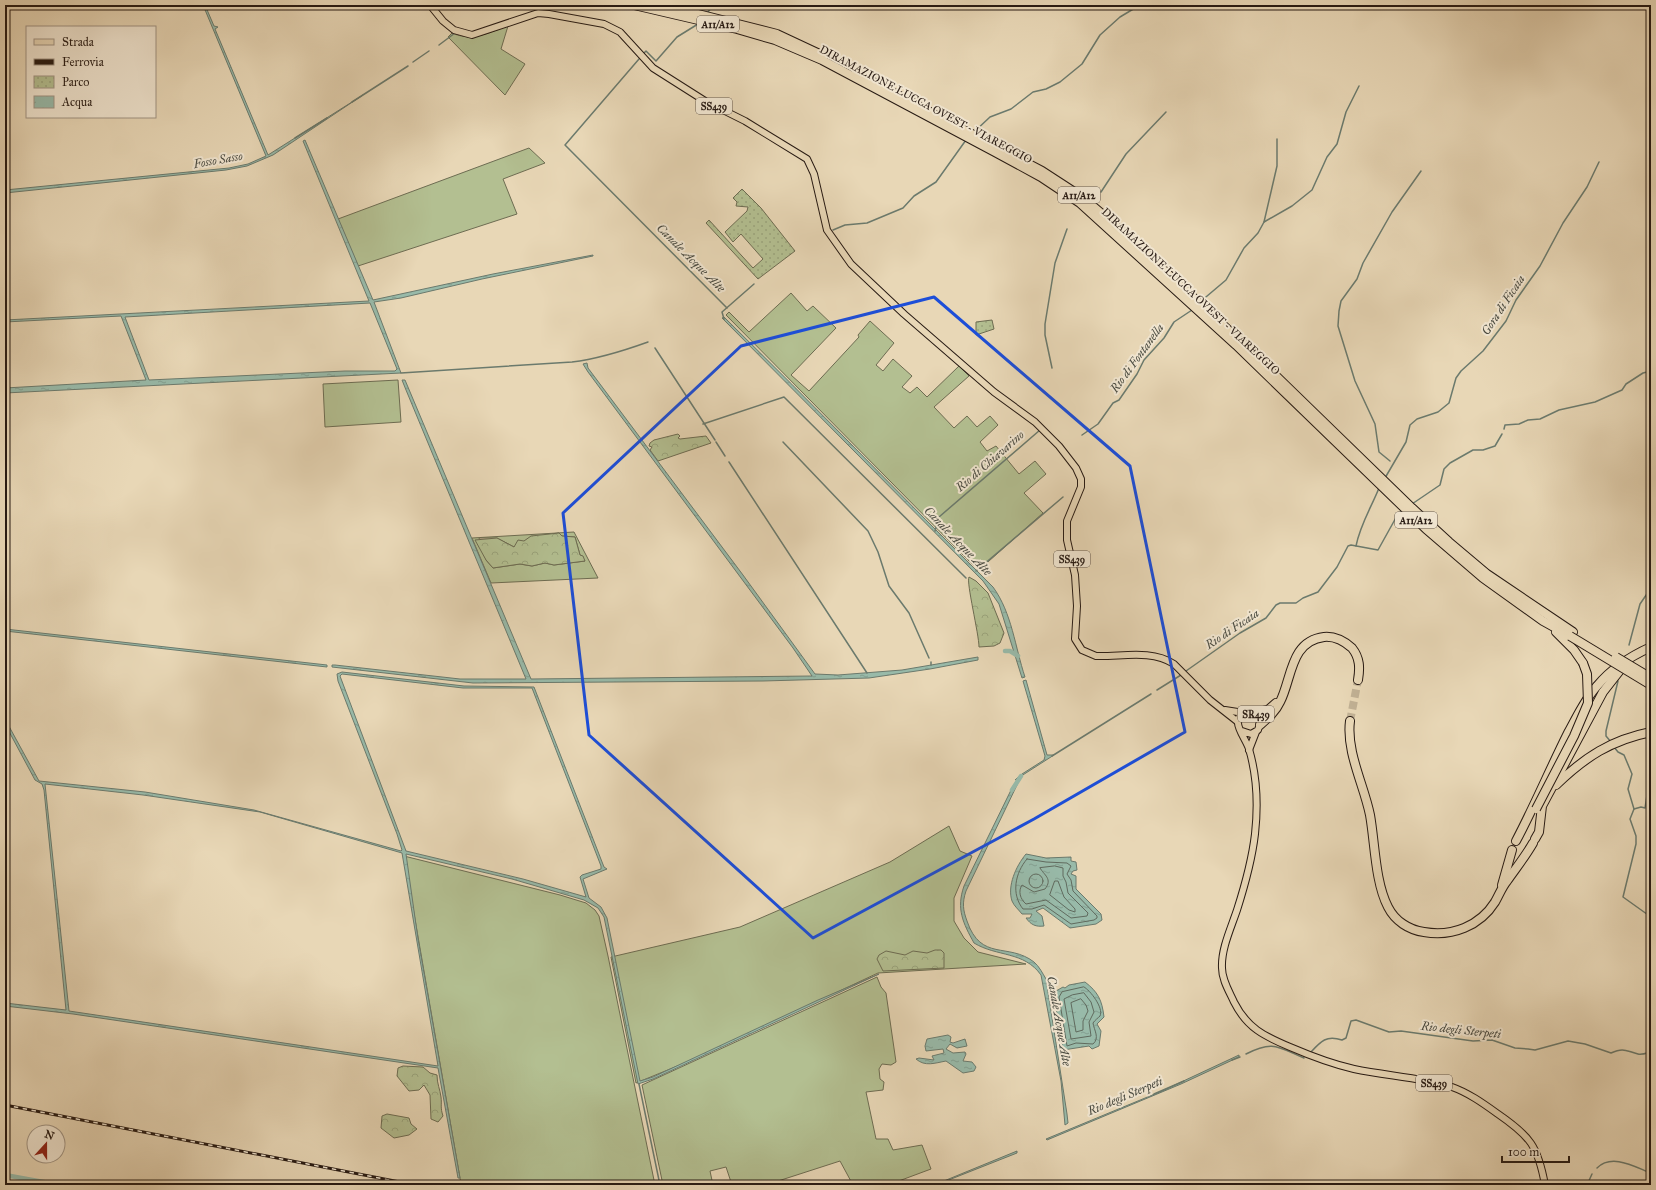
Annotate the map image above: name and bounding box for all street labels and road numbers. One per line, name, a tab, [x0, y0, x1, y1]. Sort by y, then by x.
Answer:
road number: A11/A12	[697, 16, 739, 32]
street label: DIRAMAZIONE LUCCA OVEST - VIAREGGIO	[817, 43, 1034, 166]
road number: SS439	[696, 98, 732, 114]
road number: A11/A12	[1058, 187, 1100, 203]
street label: DIRAMAZIONE LUCCA OVEST - VIAREGGIO	[1099, 205, 1282, 378]
road number: A11/A12	[1395, 512, 1437, 528]
road number: SS439	[1054, 551, 1090, 567]
road number: SR439	[1238, 706, 1274, 722]
road number: SS439	[1416, 1075, 1452, 1091]

